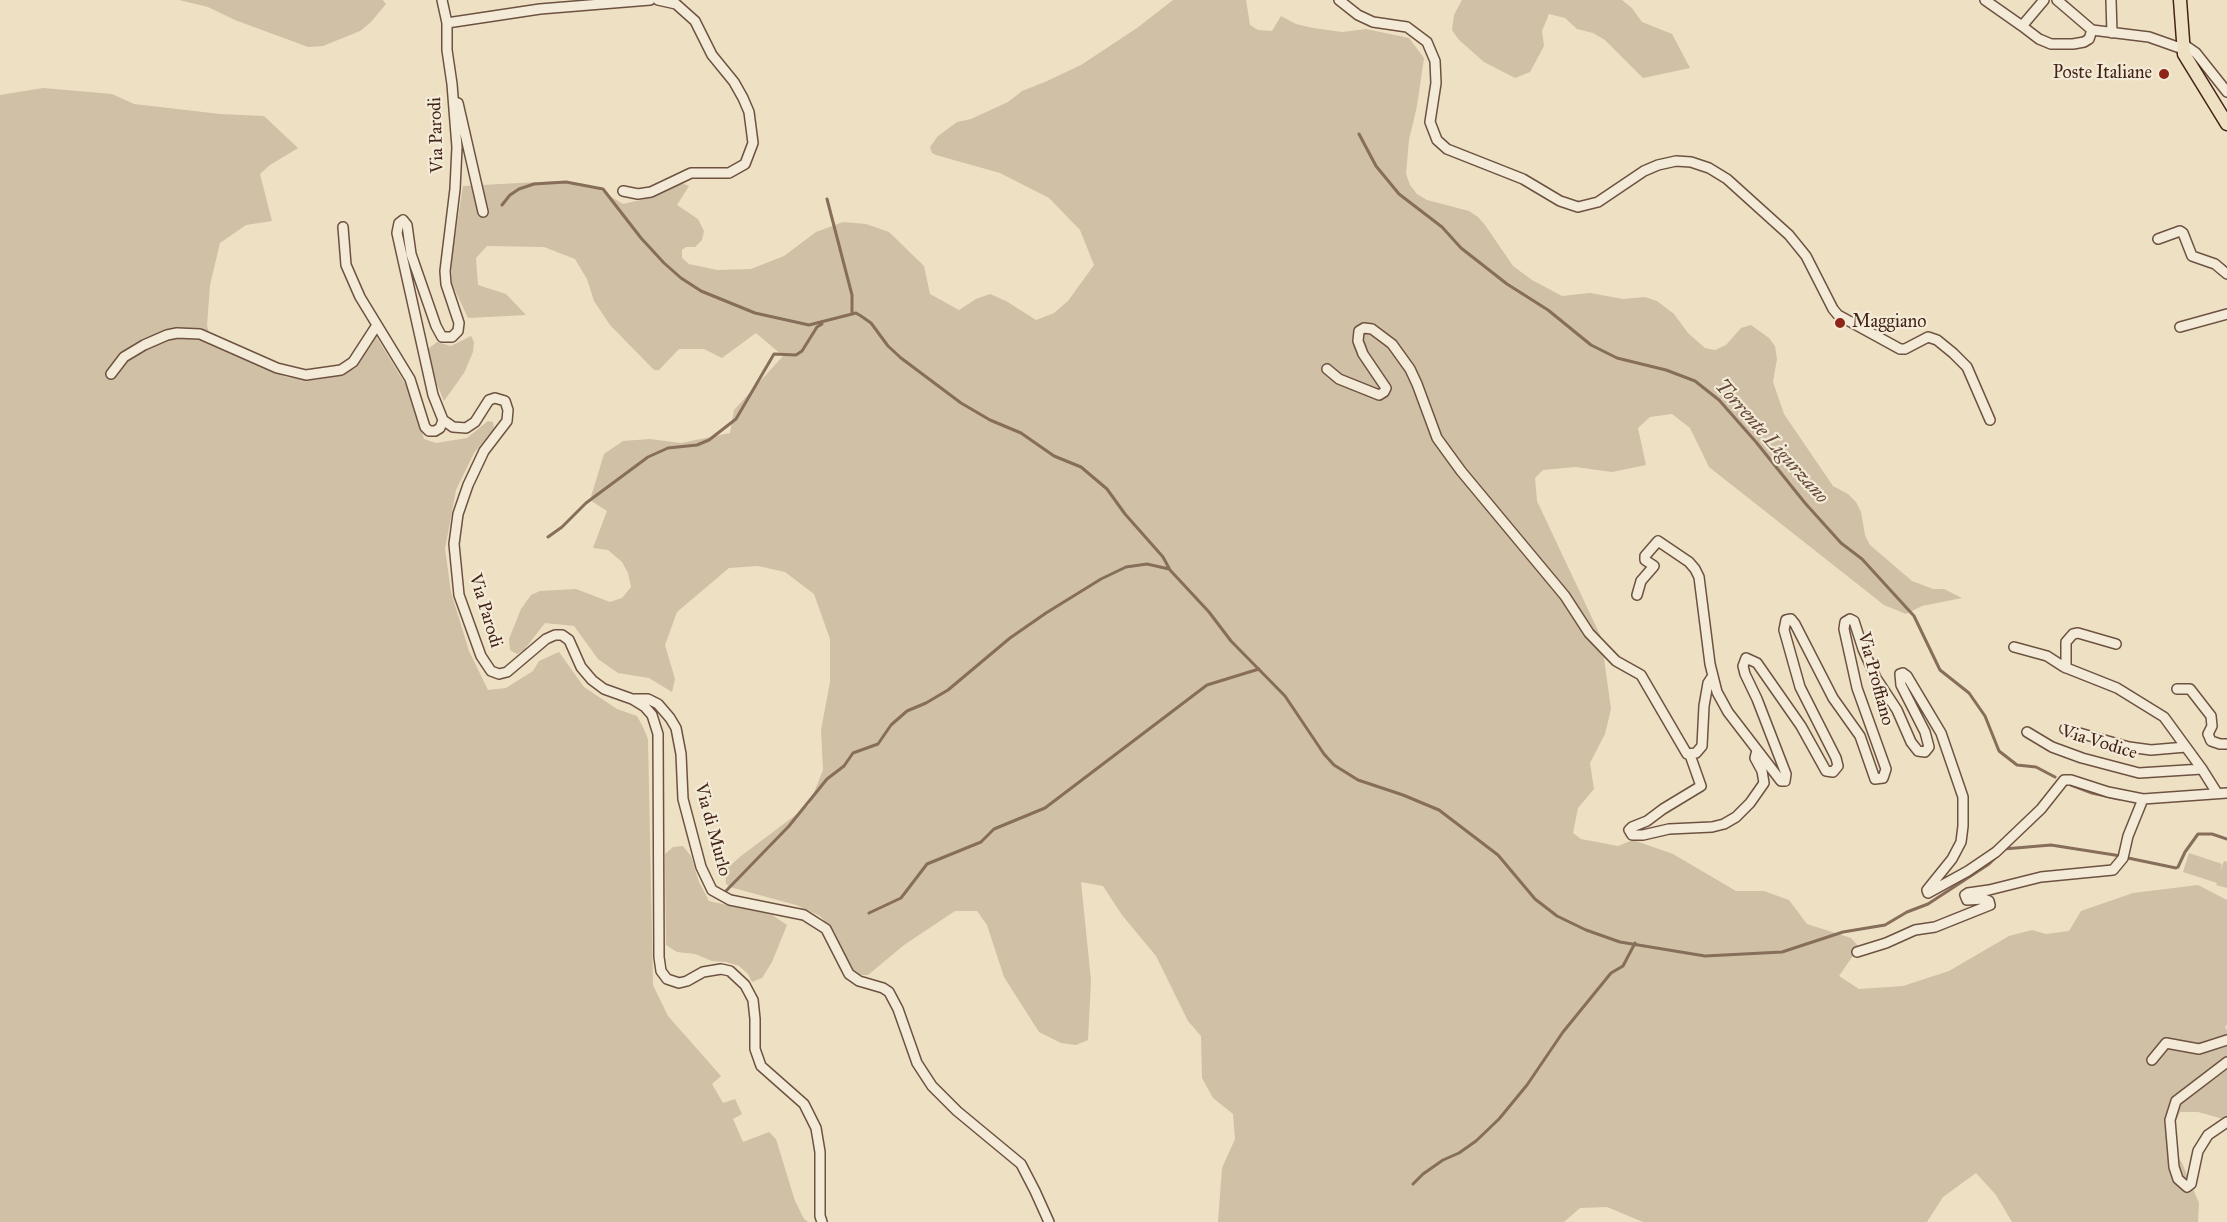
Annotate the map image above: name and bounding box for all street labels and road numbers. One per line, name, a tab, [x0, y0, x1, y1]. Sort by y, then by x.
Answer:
street label: Via Parodi	[425, 96, 449, 174]
street label: Via Parodi	[464, 571, 506, 651]
street label: Via Proffiano	[1852, 630, 1898, 728]
street label: Via Vodice	[2058, 721, 2140, 765]
street label: Via di Murlo	[689, 781, 735, 879]

